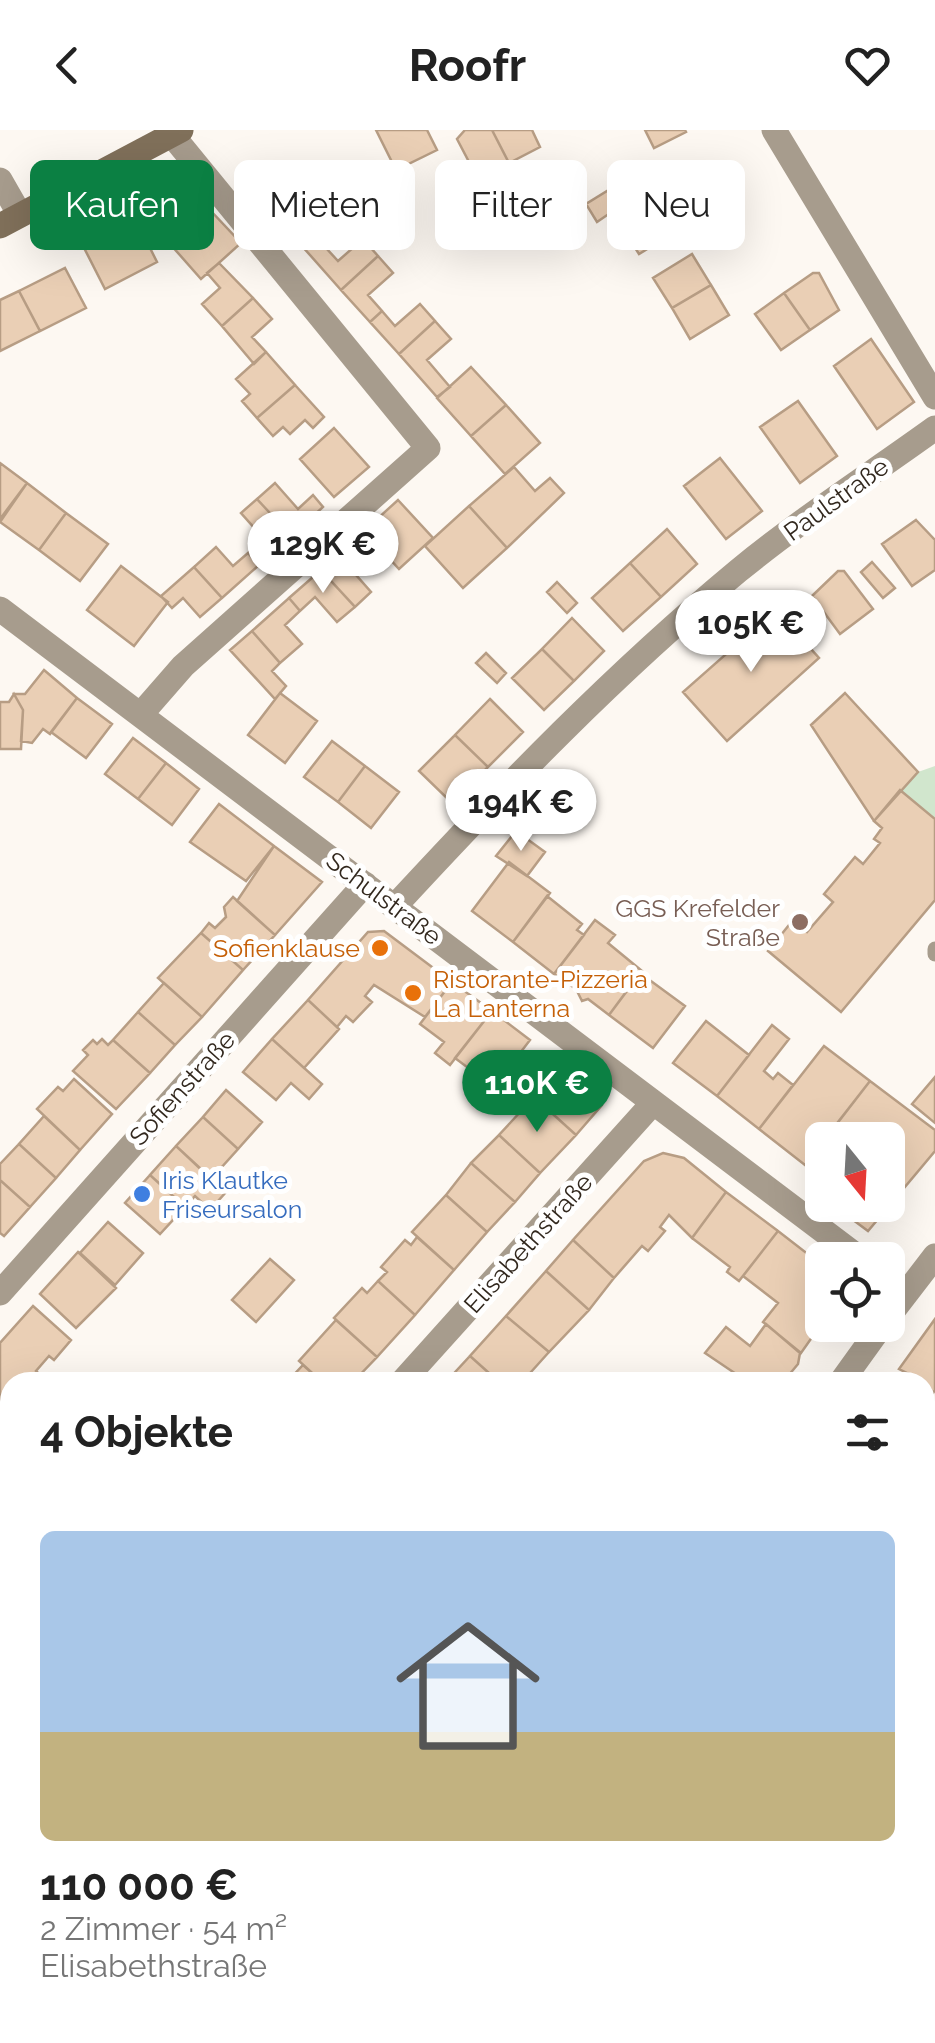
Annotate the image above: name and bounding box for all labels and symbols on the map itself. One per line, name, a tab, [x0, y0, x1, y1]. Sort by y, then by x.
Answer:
street label: Paulstraße	[778, 451, 894, 547]
pin: 129K €	[242, 511, 404, 596]
pin: 105K €	[670, 590, 832, 675]
pin: 194K €	[440, 769, 602, 854]
street label: Schulstraße	[321, 845, 447, 951]
place label: GGS Krefelder Straße	[615, 893, 780, 952]
marker: GGS Krefelder Straße	[789, 911, 811, 933]
place label: Sofienklause	[213, 933, 360, 963]
marker: Sofienklause	[369, 937, 391, 959]
place label: Ristorante-Pizzeria La Lanterna	[433, 964, 648, 1023]
marker: Ristorante-Pizzeria La Lanterna	[402, 982, 424, 1004]
street label: Sofienstraße	[123, 1025, 241, 1151]
pin: 110K €	[456, 1050, 618, 1135]
north arrow	[805, 1122, 905, 1222]
place label: Iris Klautke Friseursalon	[162, 1165, 302, 1224]
street label: Elisabethstraße	[458, 1167, 598, 1319]
marker: Iris Klautke Friseursalon	[131, 1183, 153, 1205]

